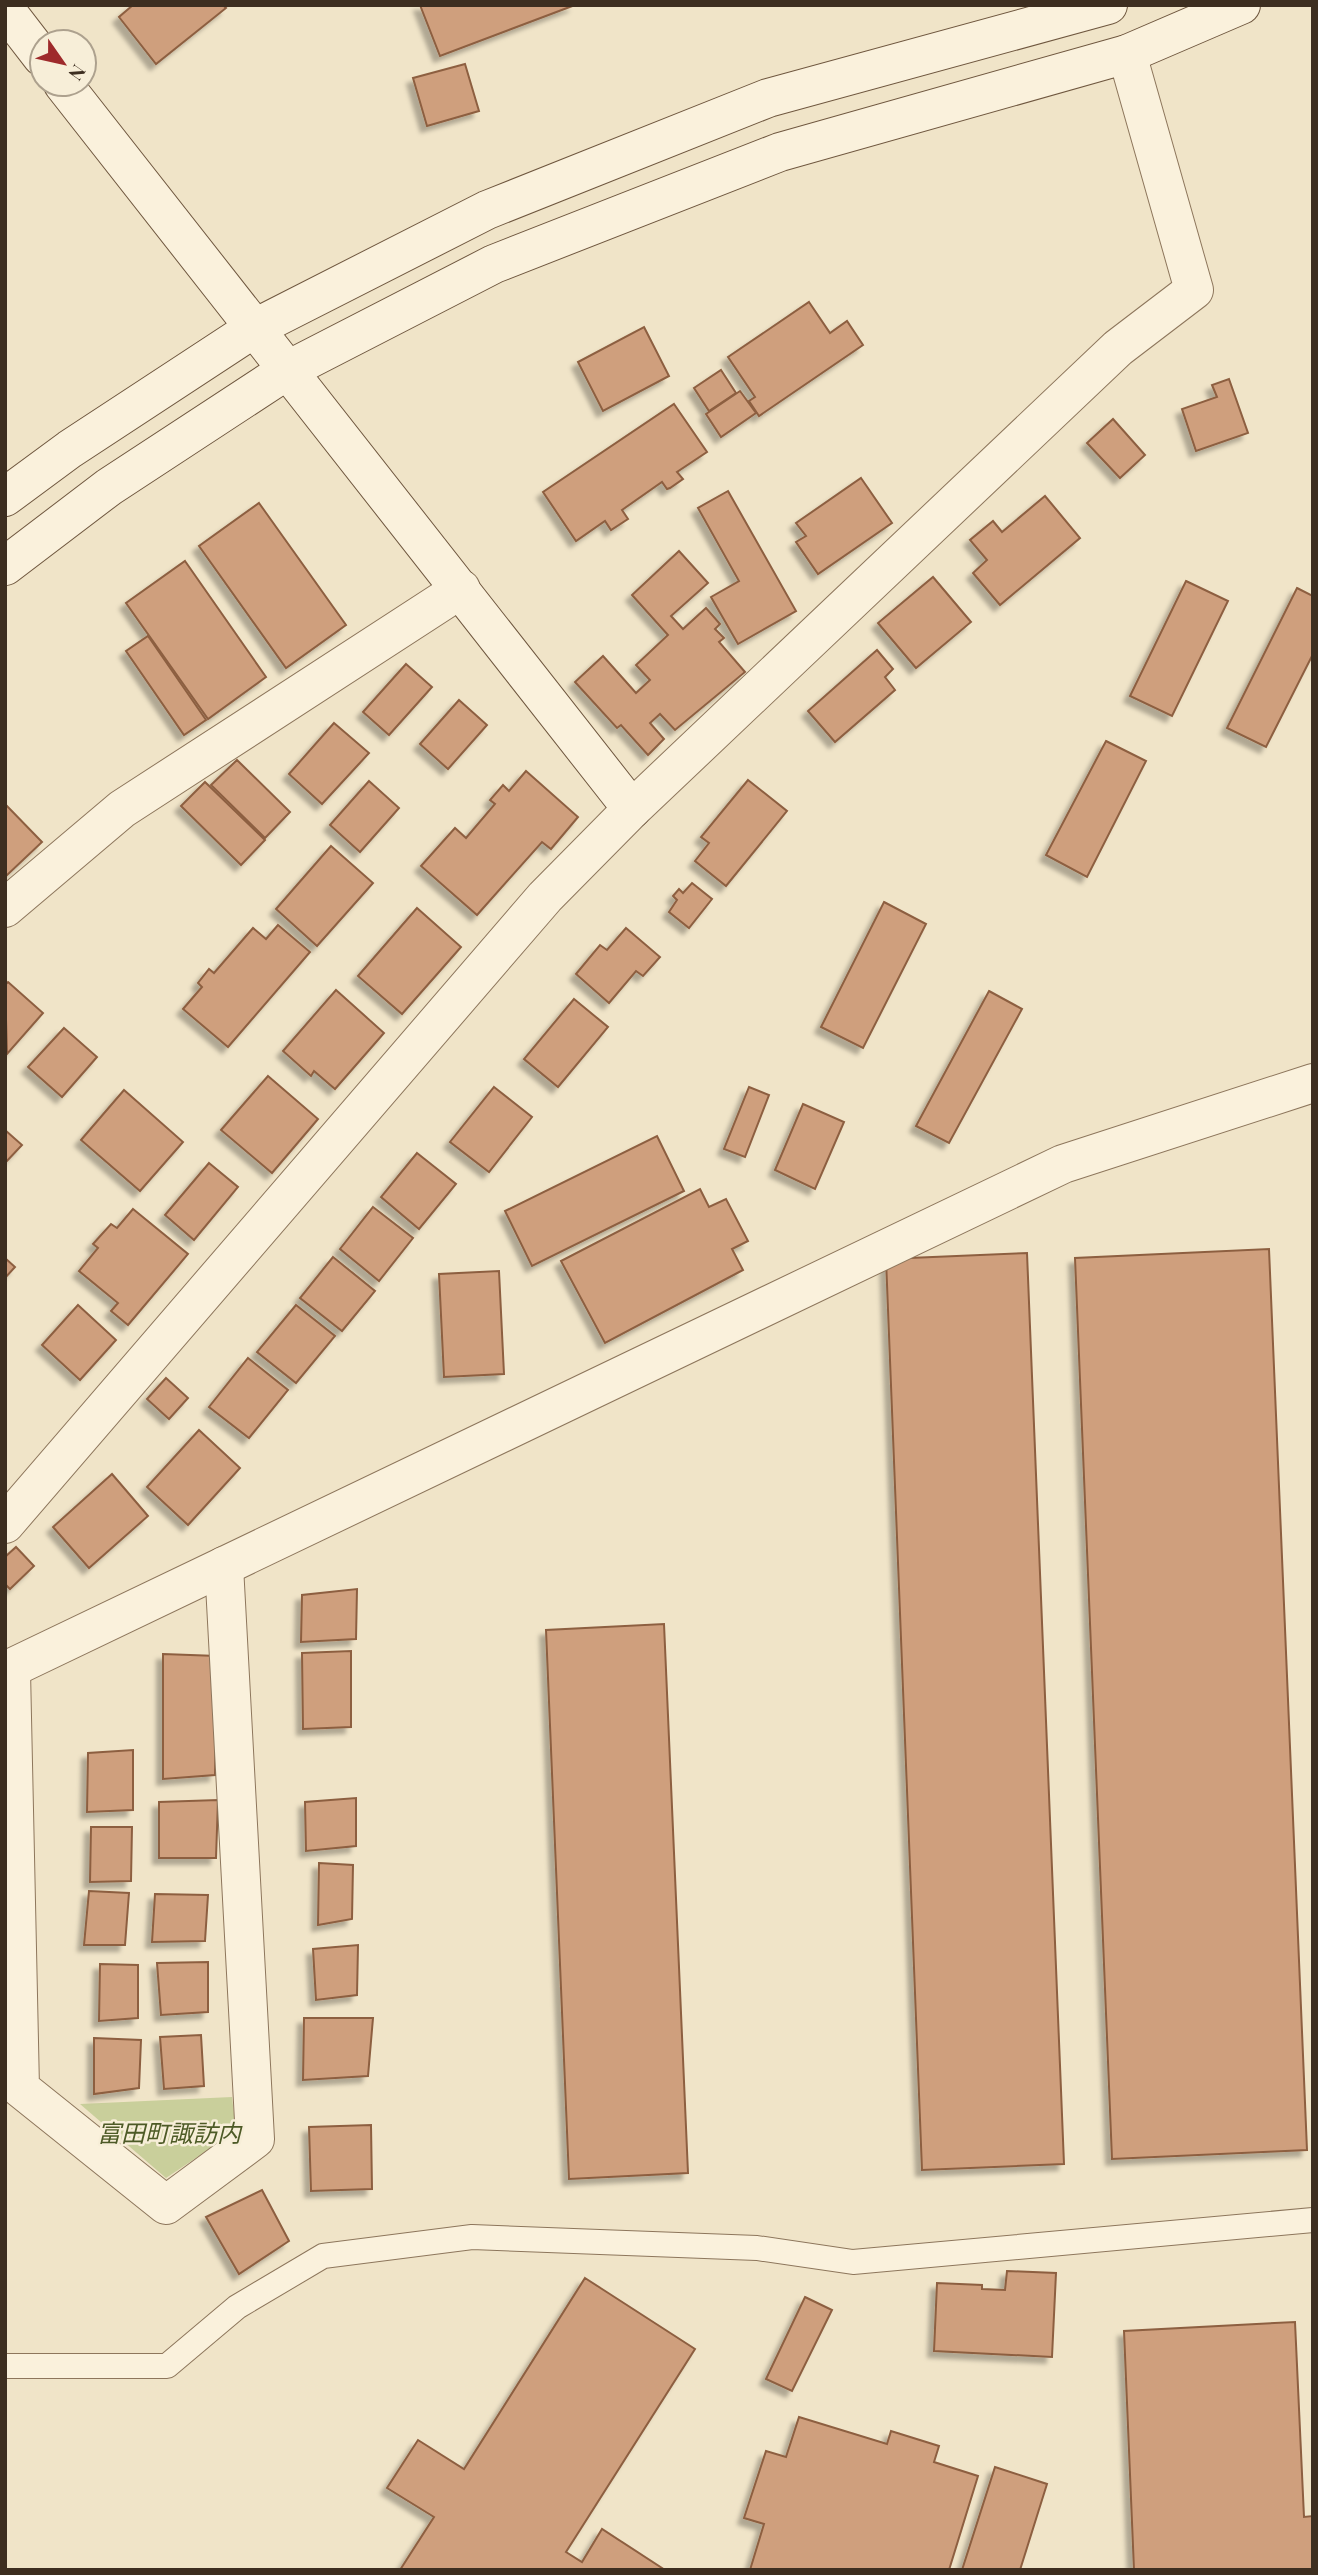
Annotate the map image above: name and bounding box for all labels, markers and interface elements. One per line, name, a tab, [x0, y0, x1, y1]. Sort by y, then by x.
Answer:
north arrow	[28, 28, 98, 98]
text: N	[63, 60, 93, 86]
park label: 富田町諏訪内	[97, 2116, 243, 2148]

